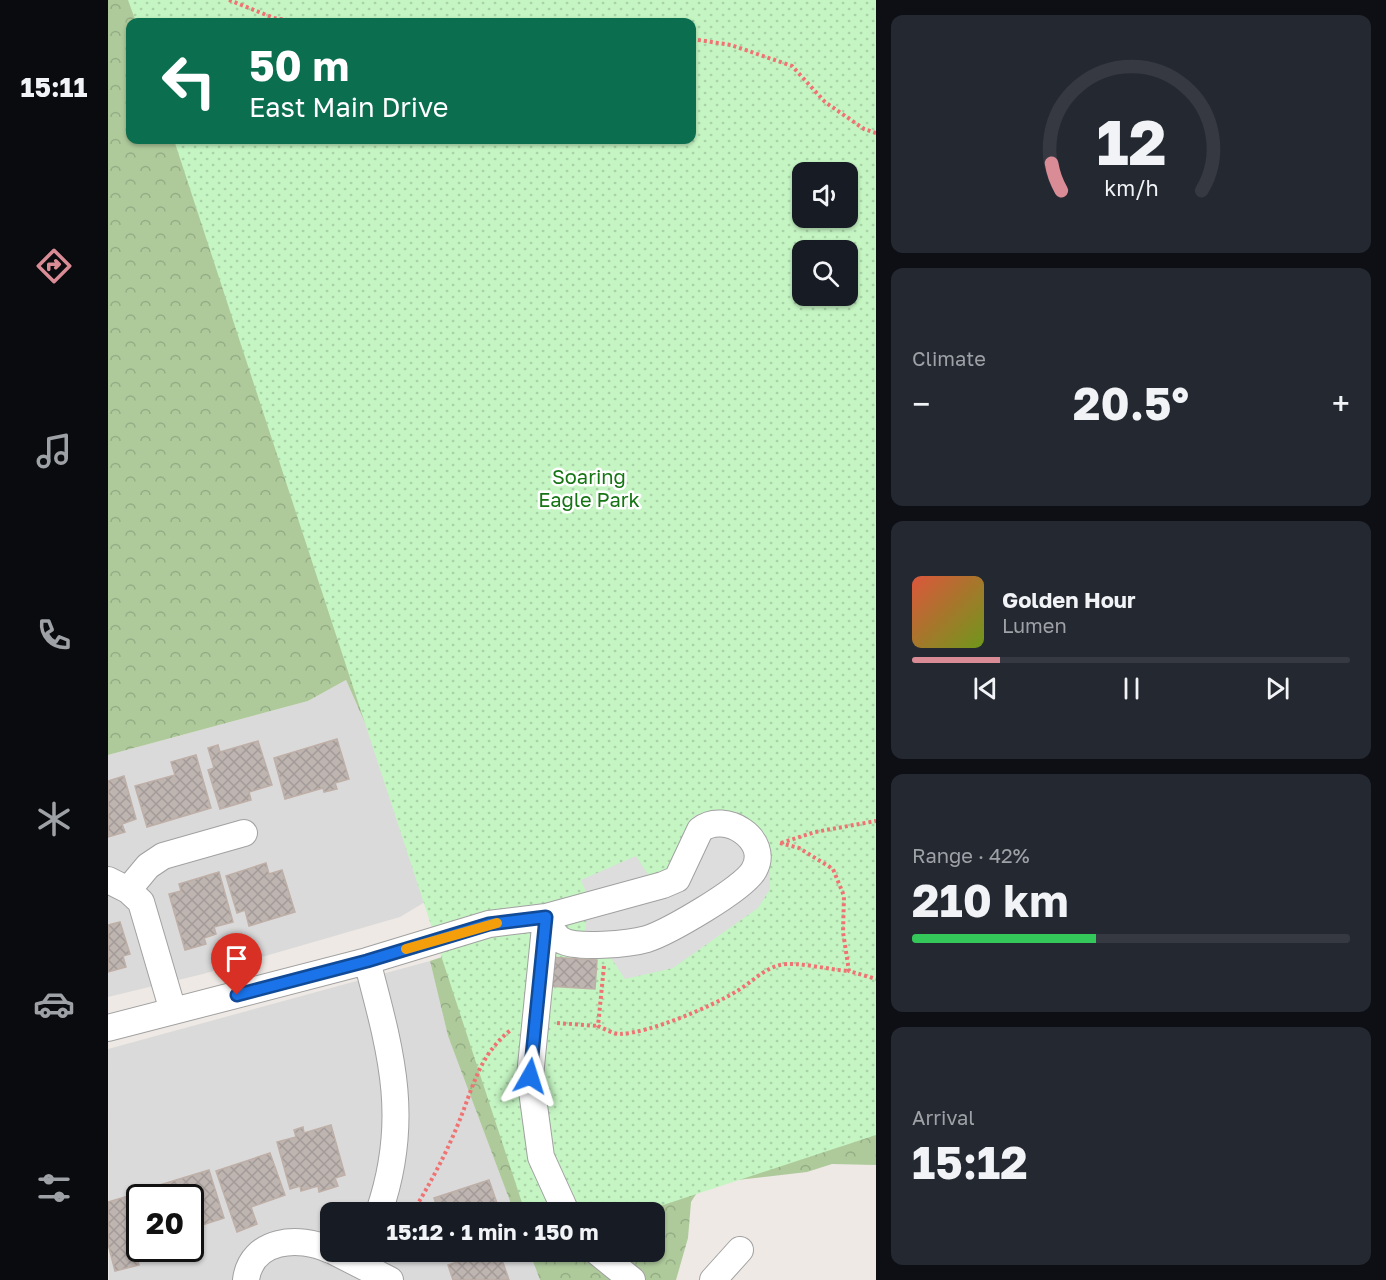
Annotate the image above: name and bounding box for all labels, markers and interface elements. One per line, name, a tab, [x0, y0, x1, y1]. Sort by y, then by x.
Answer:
text: 50 m	[249, 40, 349, 90]
icon: left	[150, 42, 228, 120]
text: 15:11	[21, 71, 87, 103]
text: East Main Drive	[249, 91, 448, 123]
text: 12	[1096, 104, 1166, 179]
map controls	[792, 162, 858, 306]
button: sound	[792, 162, 858, 228]
text: km/h	[1104, 175, 1158, 201]
button: search	[792, 240, 858, 306]
icon: directions	[33, 245, 75, 287]
text: Climate	[912, 346, 986, 370]
text: 20.5°	[1073, 376, 1189, 430]
text: −	[912, 384, 930, 423]
text: +	[1332, 384, 1350, 423]
icon: music	[33, 430, 75, 472]
park label: Soaring Eagle Park	[538, 464, 640, 511]
text: Golden Hour	[1002, 586, 1136, 613]
text: Lumen	[1002, 613, 1067, 637]
icon: phone	[33, 614, 75, 656]
icon: previous	[969, 672, 1002, 705]
icon: pause	[1115, 672, 1148, 705]
icon: next	[1261, 672, 1294, 705]
icon: climate	[33, 798, 75, 840]
text: Range · 42%	[912, 843, 1030, 867]
text: 210 km	[912, 873, 1069, 927]
pin	[211, 933, 262, 995]
icon: arrive	[220, 942, 253, 975]
icon: car	[33, 983, 75, 1025]
position arrow	[498, 1044, 562, 1108]
text: Arrival	[912, 1105, 975, 1129]
text: 15:12	[912, 1135, 1028, 1189]
icon: filters	[33, 1167, 75, 1209]
speed limit sign: 20	[126, 1184, 204, 1262]
text: 15:12 · 1 min · 150 m	[387, 1218, 598, 1245]

